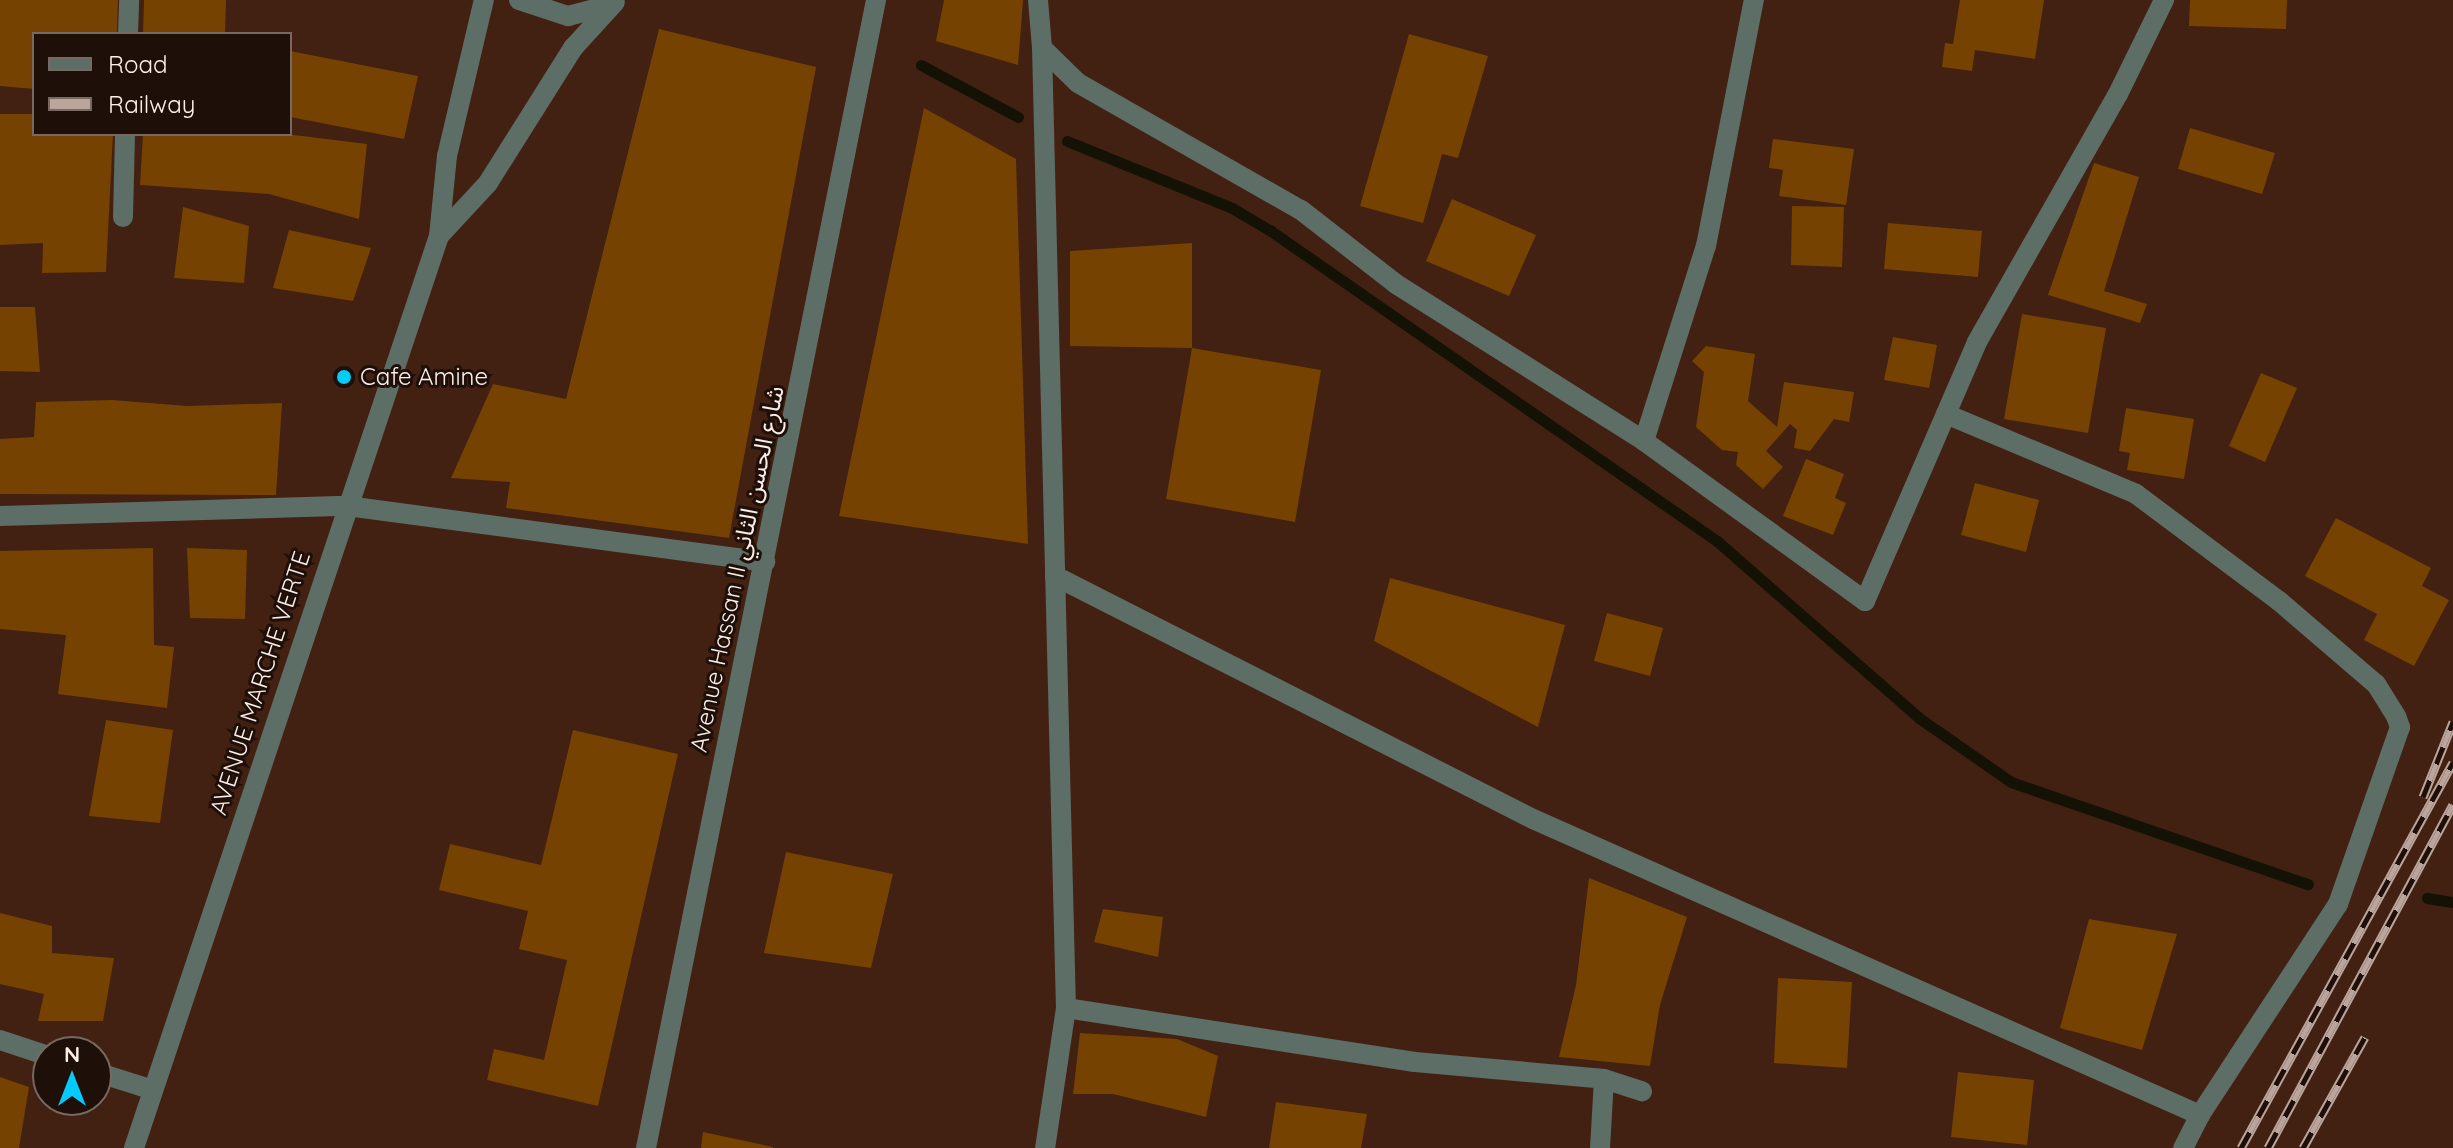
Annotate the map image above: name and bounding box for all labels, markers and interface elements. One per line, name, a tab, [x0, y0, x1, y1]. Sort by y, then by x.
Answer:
legend	[32, 32, 292, 136]
text: Road	[108, 49, 168, 79]
text: Railway	[108, 89, 195, 119]
place label: Cafe Amine	[360, 363, 488, 391]
marker: Cafe Amine	[335, 368, 353, 386]
street label: Avenue Hassan II شارع الحسن الثاني	[684, 383, 790, 755]
street label: AVENUE MARCHE VERTE	[204, 548, 316, 818]
north arrow	[32, 1036, 112, 1116]
text: N	[64, 1040, 80, 1068]

